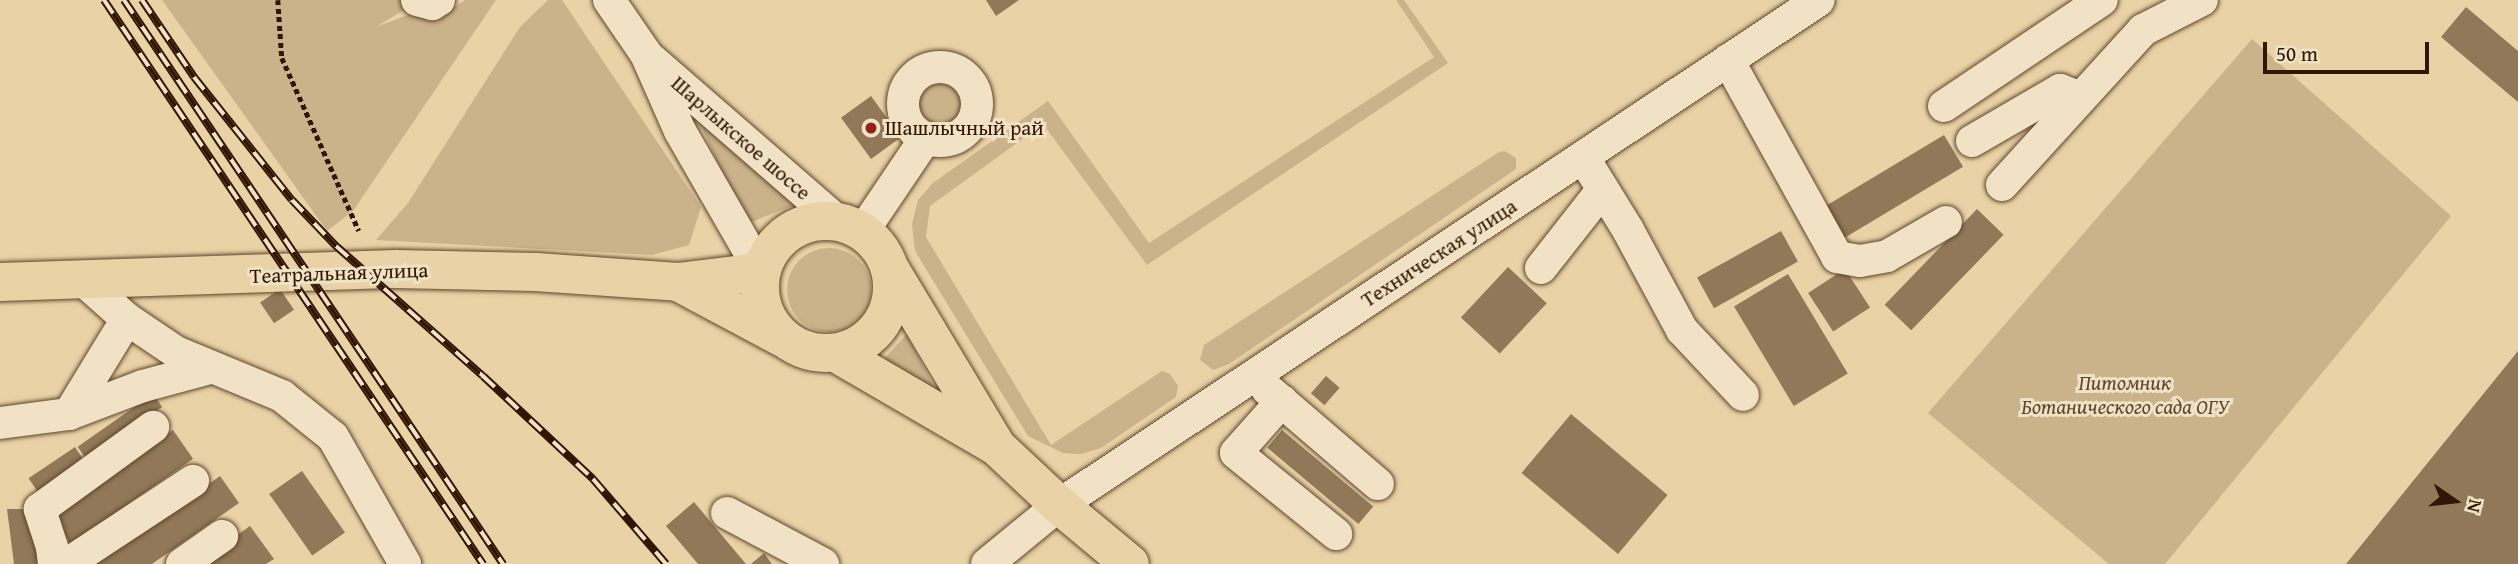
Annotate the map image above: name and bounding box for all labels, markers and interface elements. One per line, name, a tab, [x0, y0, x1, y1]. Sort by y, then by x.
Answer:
scale bar	[2266, 28, 2432, 72]
text: 50 m	[2276, 38, 2318, 69]
street label: Шарлыкское шоссе	[666, 71, 816, 205]
place label: Шашлычный рай	[885, 115, 1044, 141]
marker: Шашлычный рай	[863, 120, 879, 136]
street label: Техническая улица	[1357, 193, 1521, 313]
street label: Театральная улица	[249, 257, 429, 289]
park label: Питомник Ботанического сада ОГУ	[2021, 370, 2229, 420]
north arrow	[2420, 466, 2490, 536]
text: N	[2460, 497, 2490, 516]

